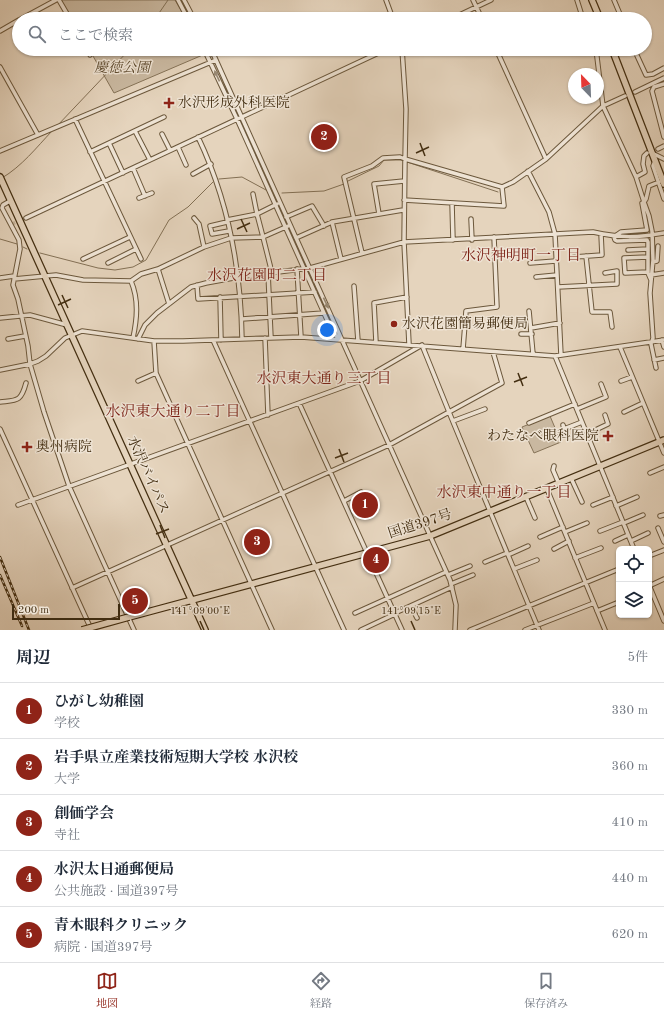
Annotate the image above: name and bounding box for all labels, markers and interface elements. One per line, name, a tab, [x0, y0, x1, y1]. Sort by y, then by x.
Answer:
search box	[12, 12, 652, 56]
icon: search	[26, 23, 48, 45]
text: ここで検索	[58, 29, 133, 44]
park label: 慶徳公園	[94, 60, 152, 75]
north arrow	[568, 68, 604, 104]
one-way arrow	[214, 70, 220, 82]
place label: 水沢形成外科医院	[178, 95, 290, 110]
marker: 水沢形成外科医院	[163, 97, 175, 109]
pin: 2	[311, 122, 337, 152]
district label: 水沢神明町一丁目	[461, 247, 581, 264]
district label: 水沢花園町二丁目	[207, 267, 327, 284]
one-way arrow	[323, 298, 329, 309]
place label: 水沢花園簡易郵便局	[402, 316, 528, 331]
marker: 水沢花園簡易郵便局	[389, 319, 399, 329]
your location	[317, 320, 337, 340]
district label: 水沢東大通り三丁目	[256, 370, 392, 387]
district label: 水沢東大通り二丁目	[105, 403, 241, 420]
place label: わたなべ眼科医院	[487, 428, 599, 443]
marker: わたなべ眼科医院	[602, 430, 614, 442]
street label: 水沢バイパス	[125, 433, 172, 516]
place label: 奥州病院	[36, 439, 92, 454]
marker: 奥州病院	[21, 441, 33, 453]
district label: 水沢東中通り一丁目	[436, 484, 572, 501]
pin: 1	[352, 490, 378, 520]
street label: 国道397号	[386, 506, 454, 541]
pin: 3	[244, 527, 270, 557]
pin: 4	[363, 545, 389, 575]
map controls	[616, 546, 652, 618]
button: locate	[616, 546, 652, 582]
button: layers	[616, 582, 652, 618]
pin: 5	[122, 586, 148, 616]
scale bar	[12, 602, 120, 621]
text: 200 m	[18, 605, 49, 616]
text: 141°09'00"E	[170, 606, 230, 616]
text: 141°09'15"E	[381, 606, 441, 616]
text: 周辺	[16, 650, 50, 667]
text: 5件	[627, 651, 648, 664]
text: ひがし幼稚園	[54, 695, 144, 710]
text: 1	[25, 704, 33, 717]
text: 330 m	[611, 704, 648, 717]
text: 学校	[54, 717, 80, 730]
text: 岩手県立産業技術短期大学校 水沢校	[54, 751, 298, 766]
text: 2	[25, 760, 33, 773]
text: 360 m	[611, 760, 648, 773]
text: 大学	[54, 773, 80, 786]
text: 創価学会	[54, 807, 114, 822]
text: 3	[25, 816, 33, 829]
text: 410 m	[611, 816, 648, 829]
text: 寺社	[54, 829, 80, 842]
text: 水沢太日通郵便局	[54, 863, 174, 878]
text: 4	[25, 872, 33, 885]
text: 440 m	[611, 872, 648, 885]
text: 公共施設 · 国道397号	[54, 885, 179, 898]
text: 青木眼科クリニック	[54, 919, 188, 934]
text: 5	[25, 928, 33, 941]
text: 620 m	[611, 928, 648, 941]
text: 病院 · 国道397号	[54, 941, 153, 954]
tab: 地図	[96, 970, 118, 1012]
tab: 経路	[310, 970, 332, 1012]
tab: 保存済み	[524, 970, 568, 1012]

